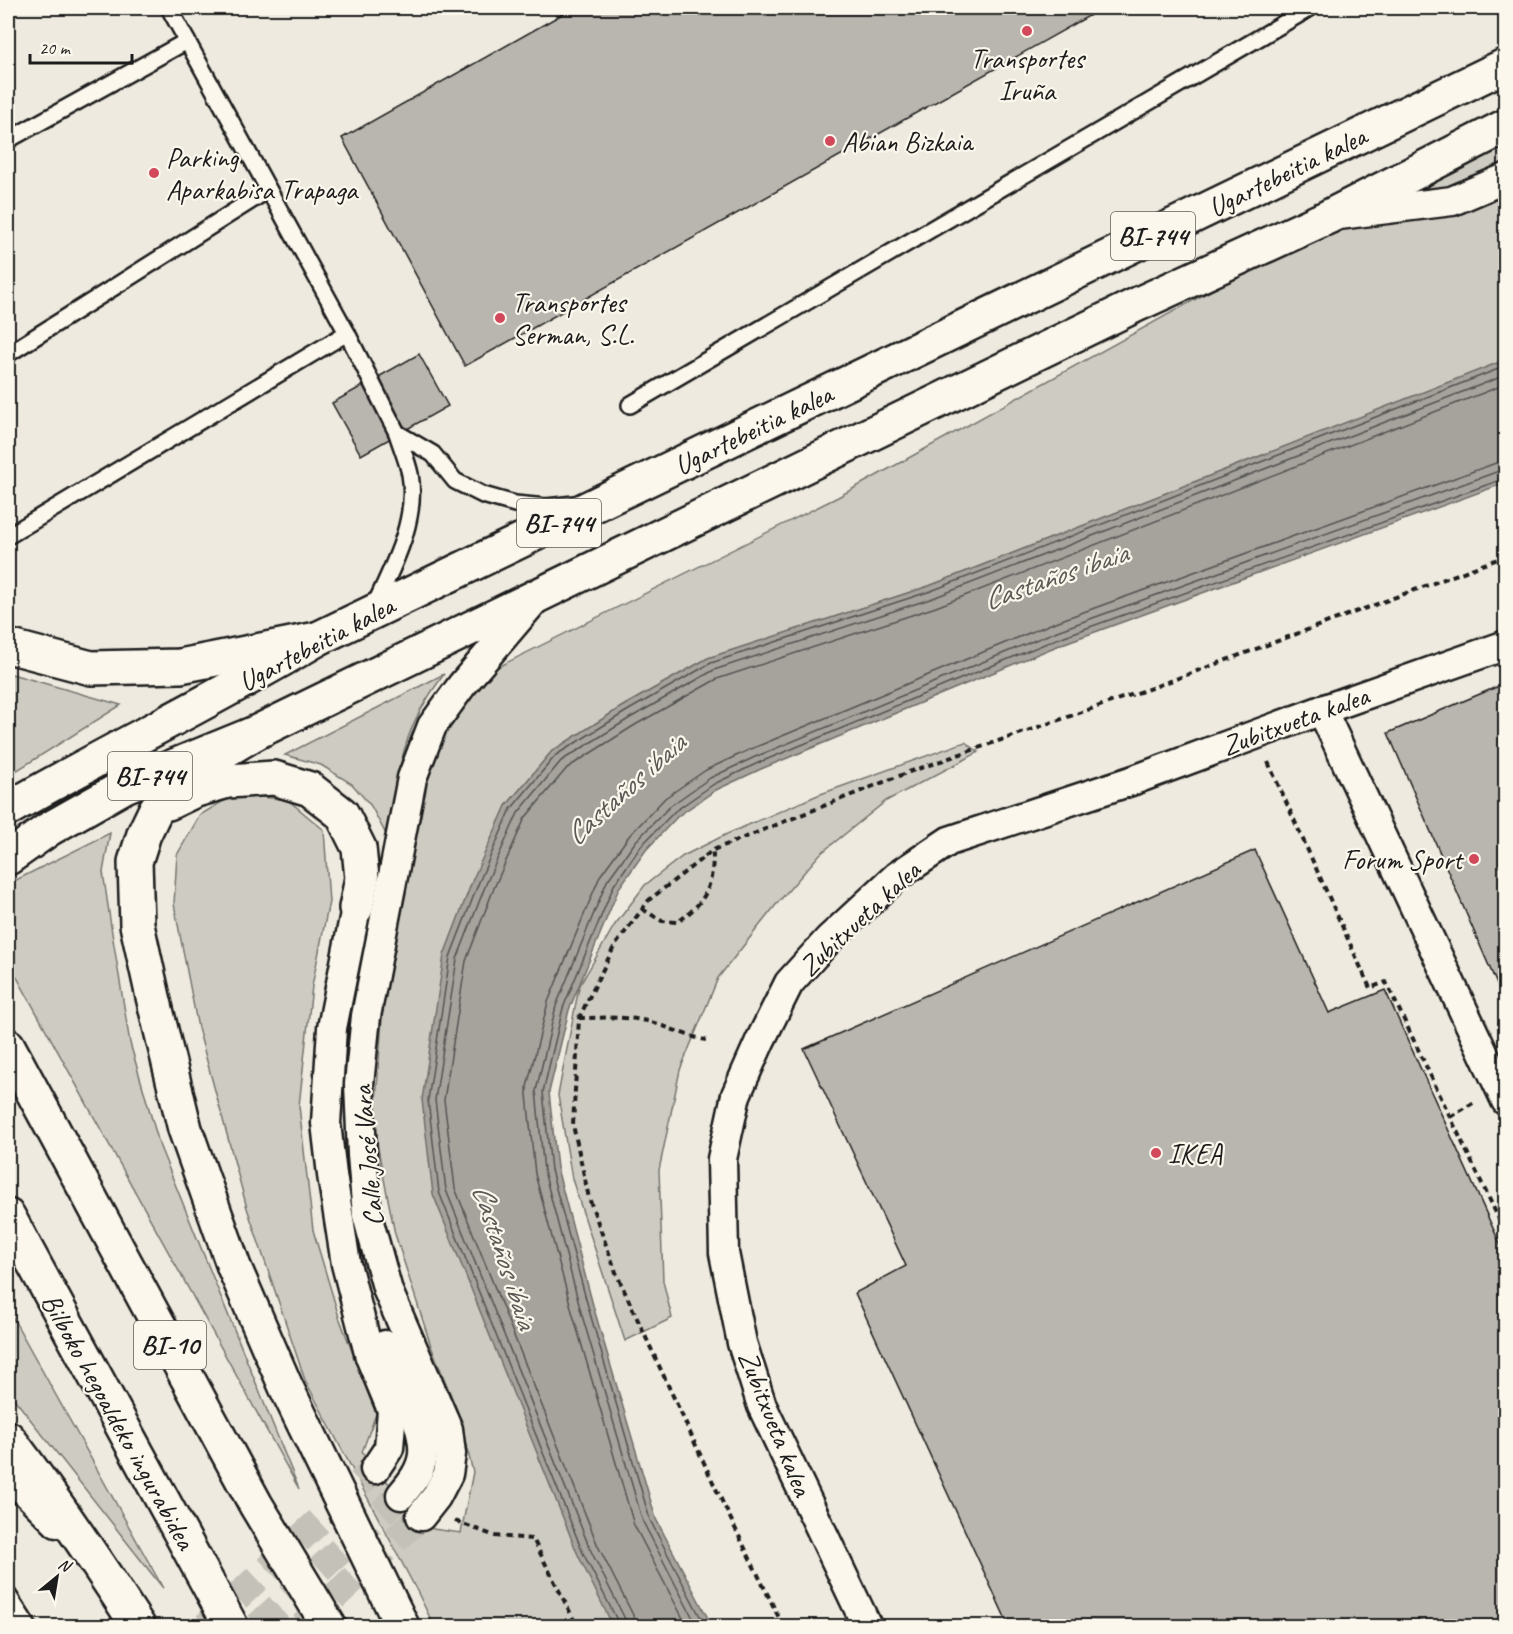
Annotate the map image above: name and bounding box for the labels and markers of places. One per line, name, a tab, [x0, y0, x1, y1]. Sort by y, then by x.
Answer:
marker: Transportes Iruña	[1020, 24, 1034, 38]
place label: Transportes Iruña	[970, 41, 1086, 108]
place label: Abian Bizkaia	[842, 124, 974, 159]
marker: Abian Bizkaia	[823, 134, 837, 148]
place label: Parking Aparkabisa Trapaga	[166, 140, 359, 207]
marker: Parking Aparkabisa Trapaga	[147, 166, 161, 180]
place label: Transportes Serman, S.L.	[512, 285, 635, 352]
marker: Transportes Serman, S.L.	[493, 311, 507, 325]
place label: Forum Sport	[1342, 842, 1465, 877]
marker: Forum Sport	[1467, 852, 1481, 866]
place label: IKEA	[1168, 1136, 1223, 1171]
marker: IKEA	[1149, 1146, 1163, 1160]

